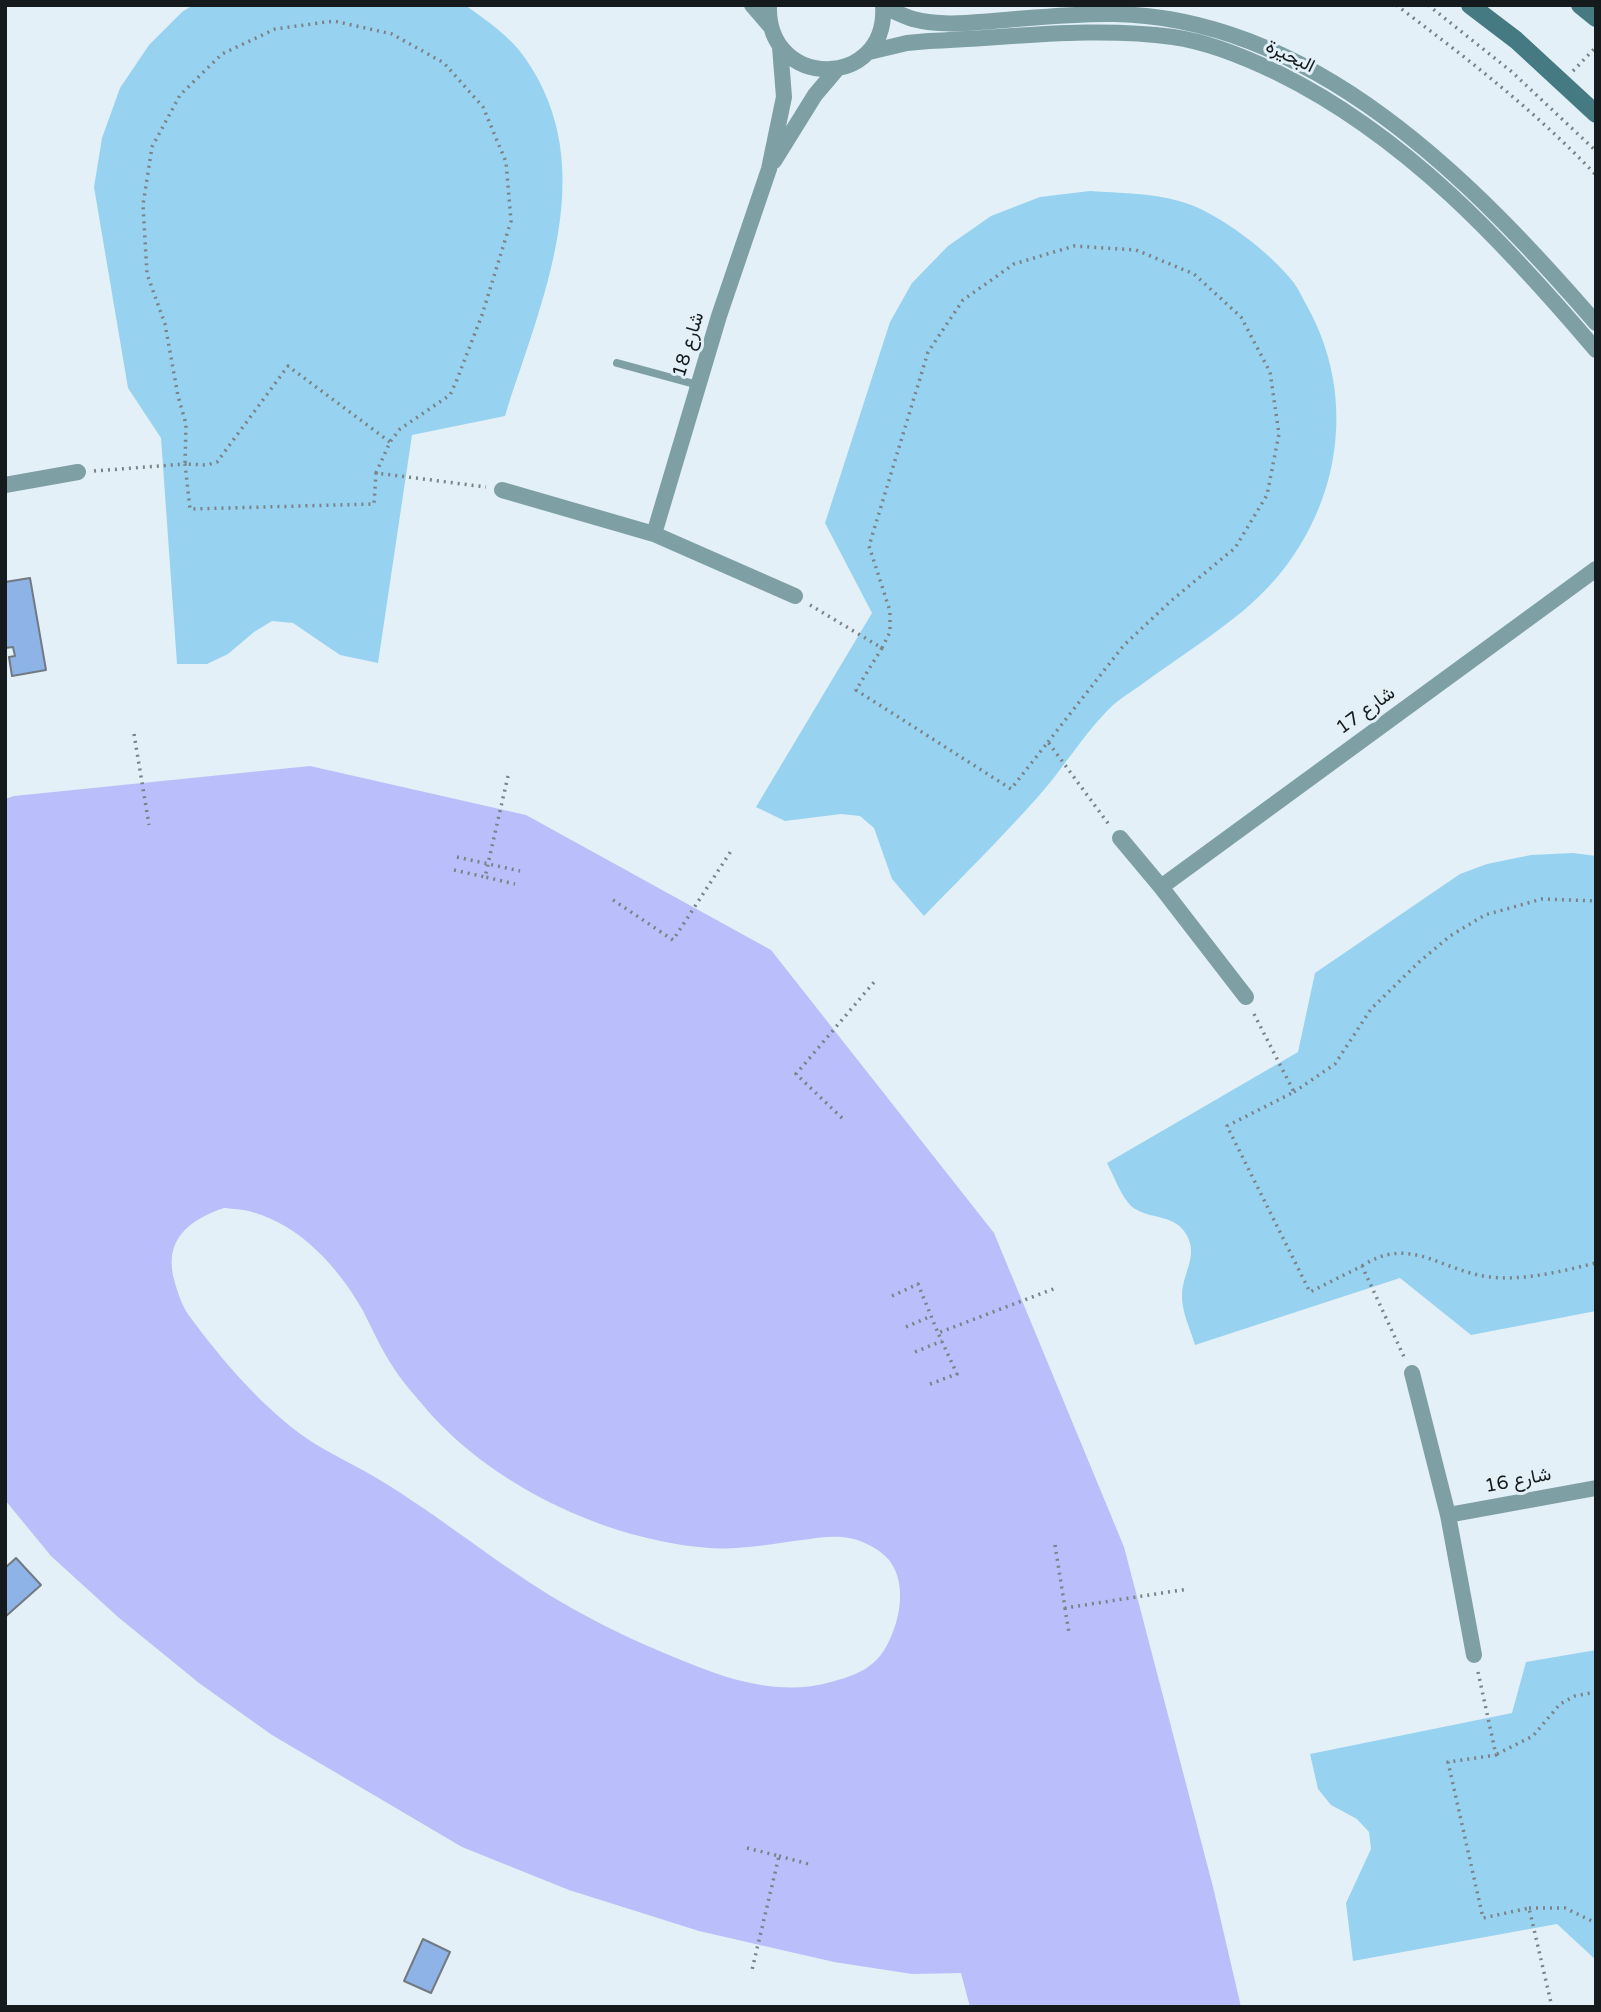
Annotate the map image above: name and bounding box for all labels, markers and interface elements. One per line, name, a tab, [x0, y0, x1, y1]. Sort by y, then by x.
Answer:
street label: البحيرة	[1262, 35, 1318, 79]
street label: شارع 18	[668, 310, 710, 380]
street label: شارع 17	[1332, 682, 1400, 740]
street label: شارع 16	[1483, 1463, 1553, 1499]

